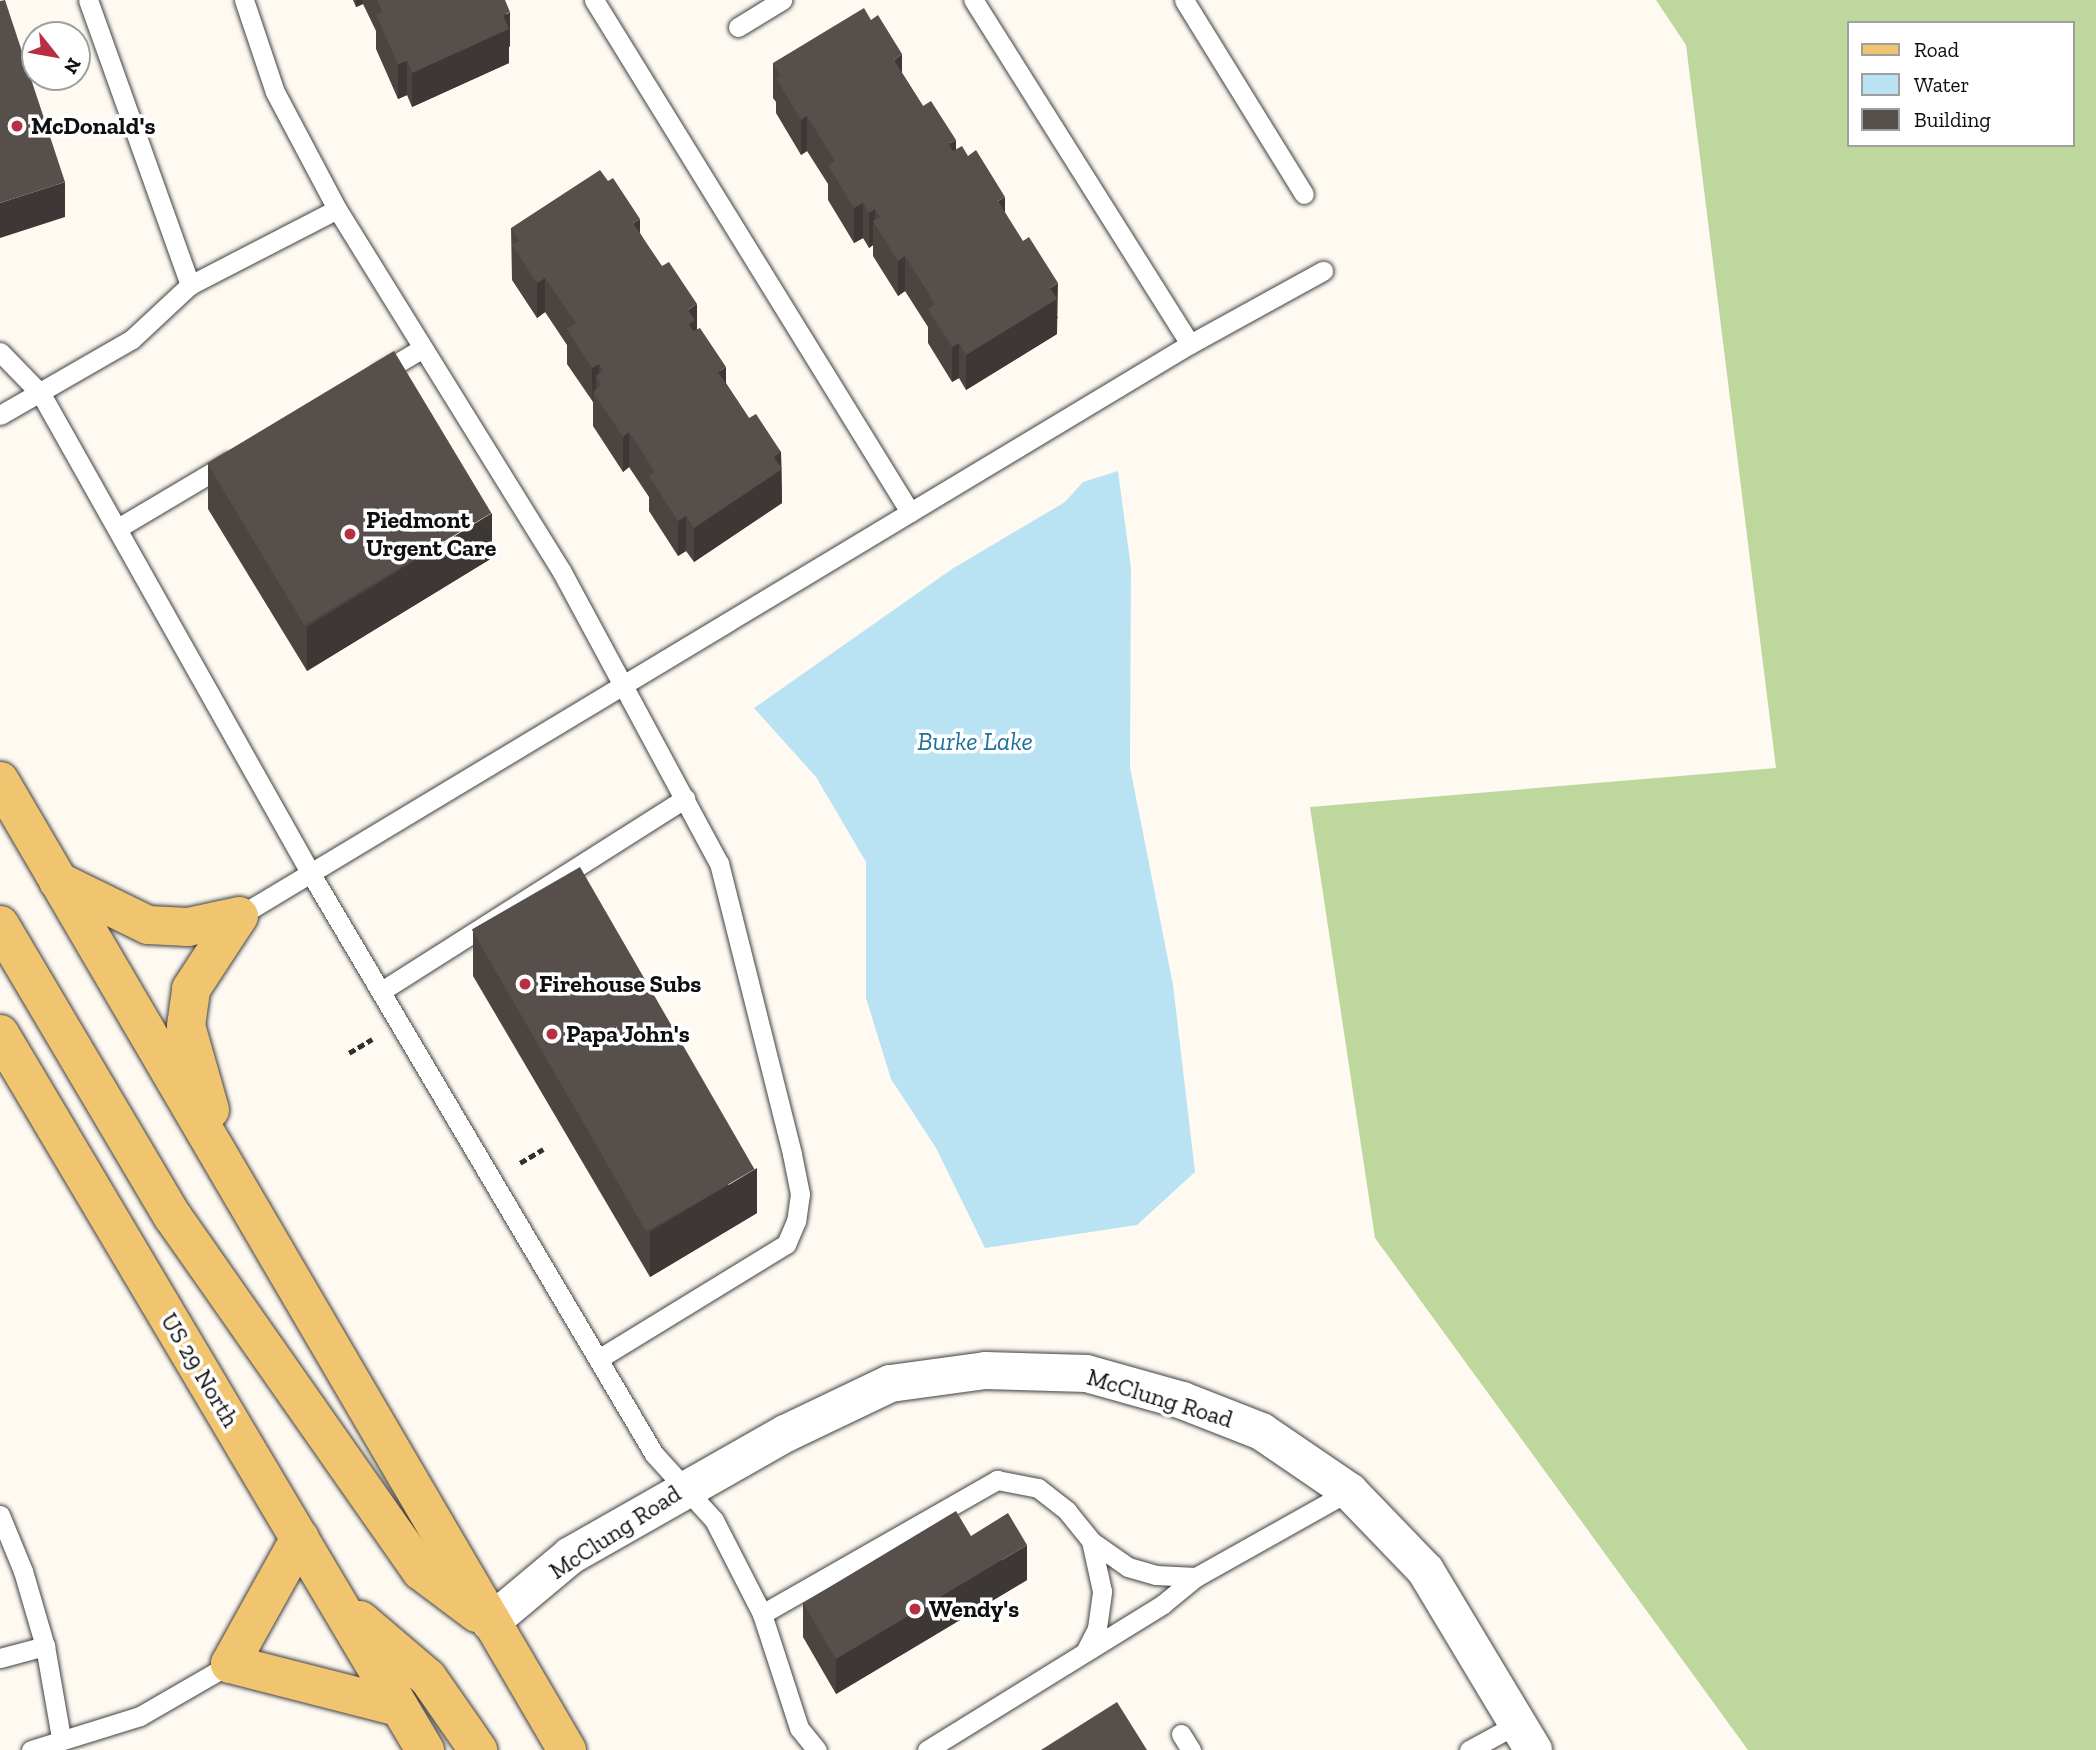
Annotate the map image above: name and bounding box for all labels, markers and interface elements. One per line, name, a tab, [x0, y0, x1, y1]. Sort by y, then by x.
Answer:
north arrow	[21, 21, 91, 91]
legend	[1848, 21, 2075, 147]
text: Road	[1914, 37, 1959, 62]
text: N	[59, 54, 86, 78]
text: Water	[1914, 72, 1969, 97]
text: Building	[1914, 107, 1991, 132]
place label: McDonald's	[31, 112, 155, 140]
marker: McDonald's	[9, 118, 25, 134]
place label: Piedmont Urgent Care	[366, 506, 496, 562]
marker: Piedmont Urgent Care	[340, 524, 360, 544]
water label: Burke Lake	[917, 726, 1033, 758]
place label: Firehouse Subs	[539, 970, 701, 998]
marker: Firehouse Subs	[517, 976, 533, 992]
place label: Papa John's	[566, 1020, 690, 1048]
marker: Papa John's	[544, 1026, 560, 1042]
street label: US 29 North	[155, 1308, 245, 1432]
street label: McClung Road	[1084, 1362, 1236, 1434]
street label: McClung Road	[544, 1479, 686, 1585]
place label: Wendy's	[929, 1595, 1019, 1623]
marker: Wendy's	[907, 1601, 923, 1617]

